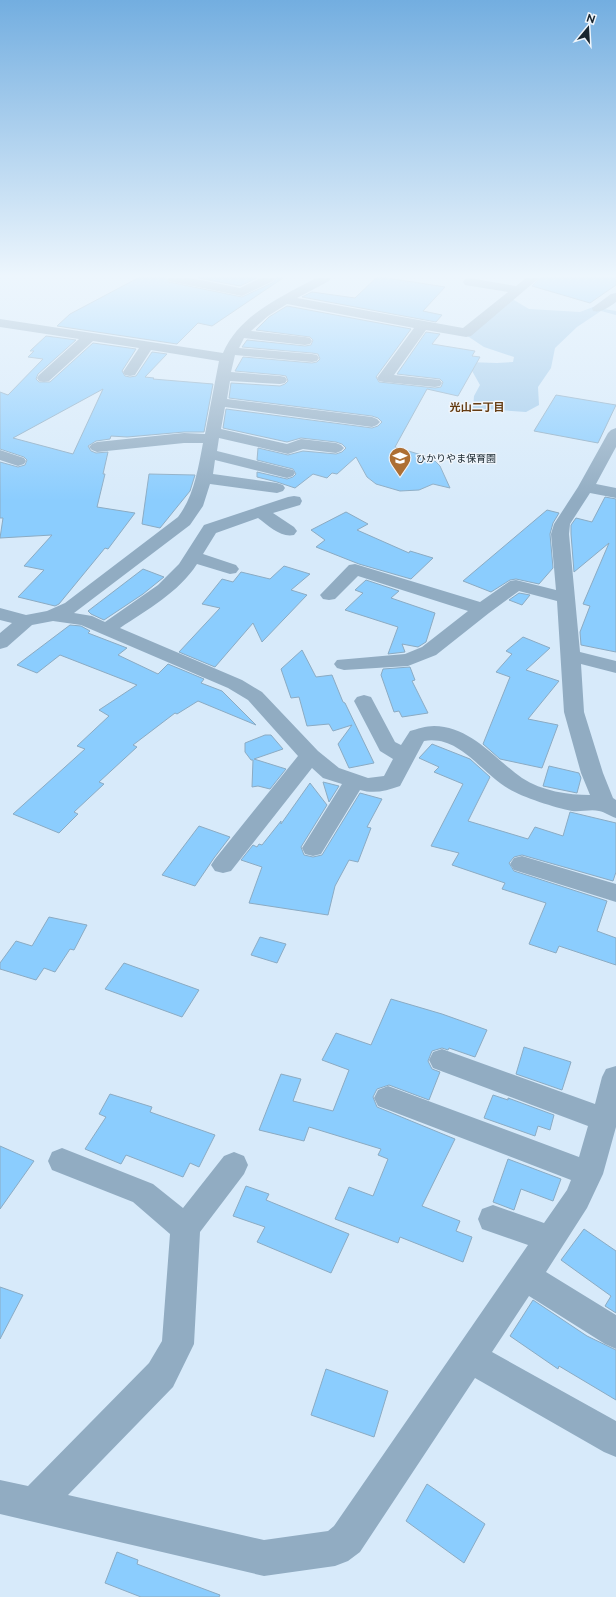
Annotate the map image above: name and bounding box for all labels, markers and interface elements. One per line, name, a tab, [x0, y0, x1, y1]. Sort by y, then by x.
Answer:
north arrow	[568, 8, 608, 48]
text: N	[585, 11, 597, 26]
district label: 光山二丁目	[450, 401, 505, 414]
school or university icon: ひかりやま保育園	[387, 445, 413, 478]
place label: ひかりやま保育園	[416, 453, 496, 464]

